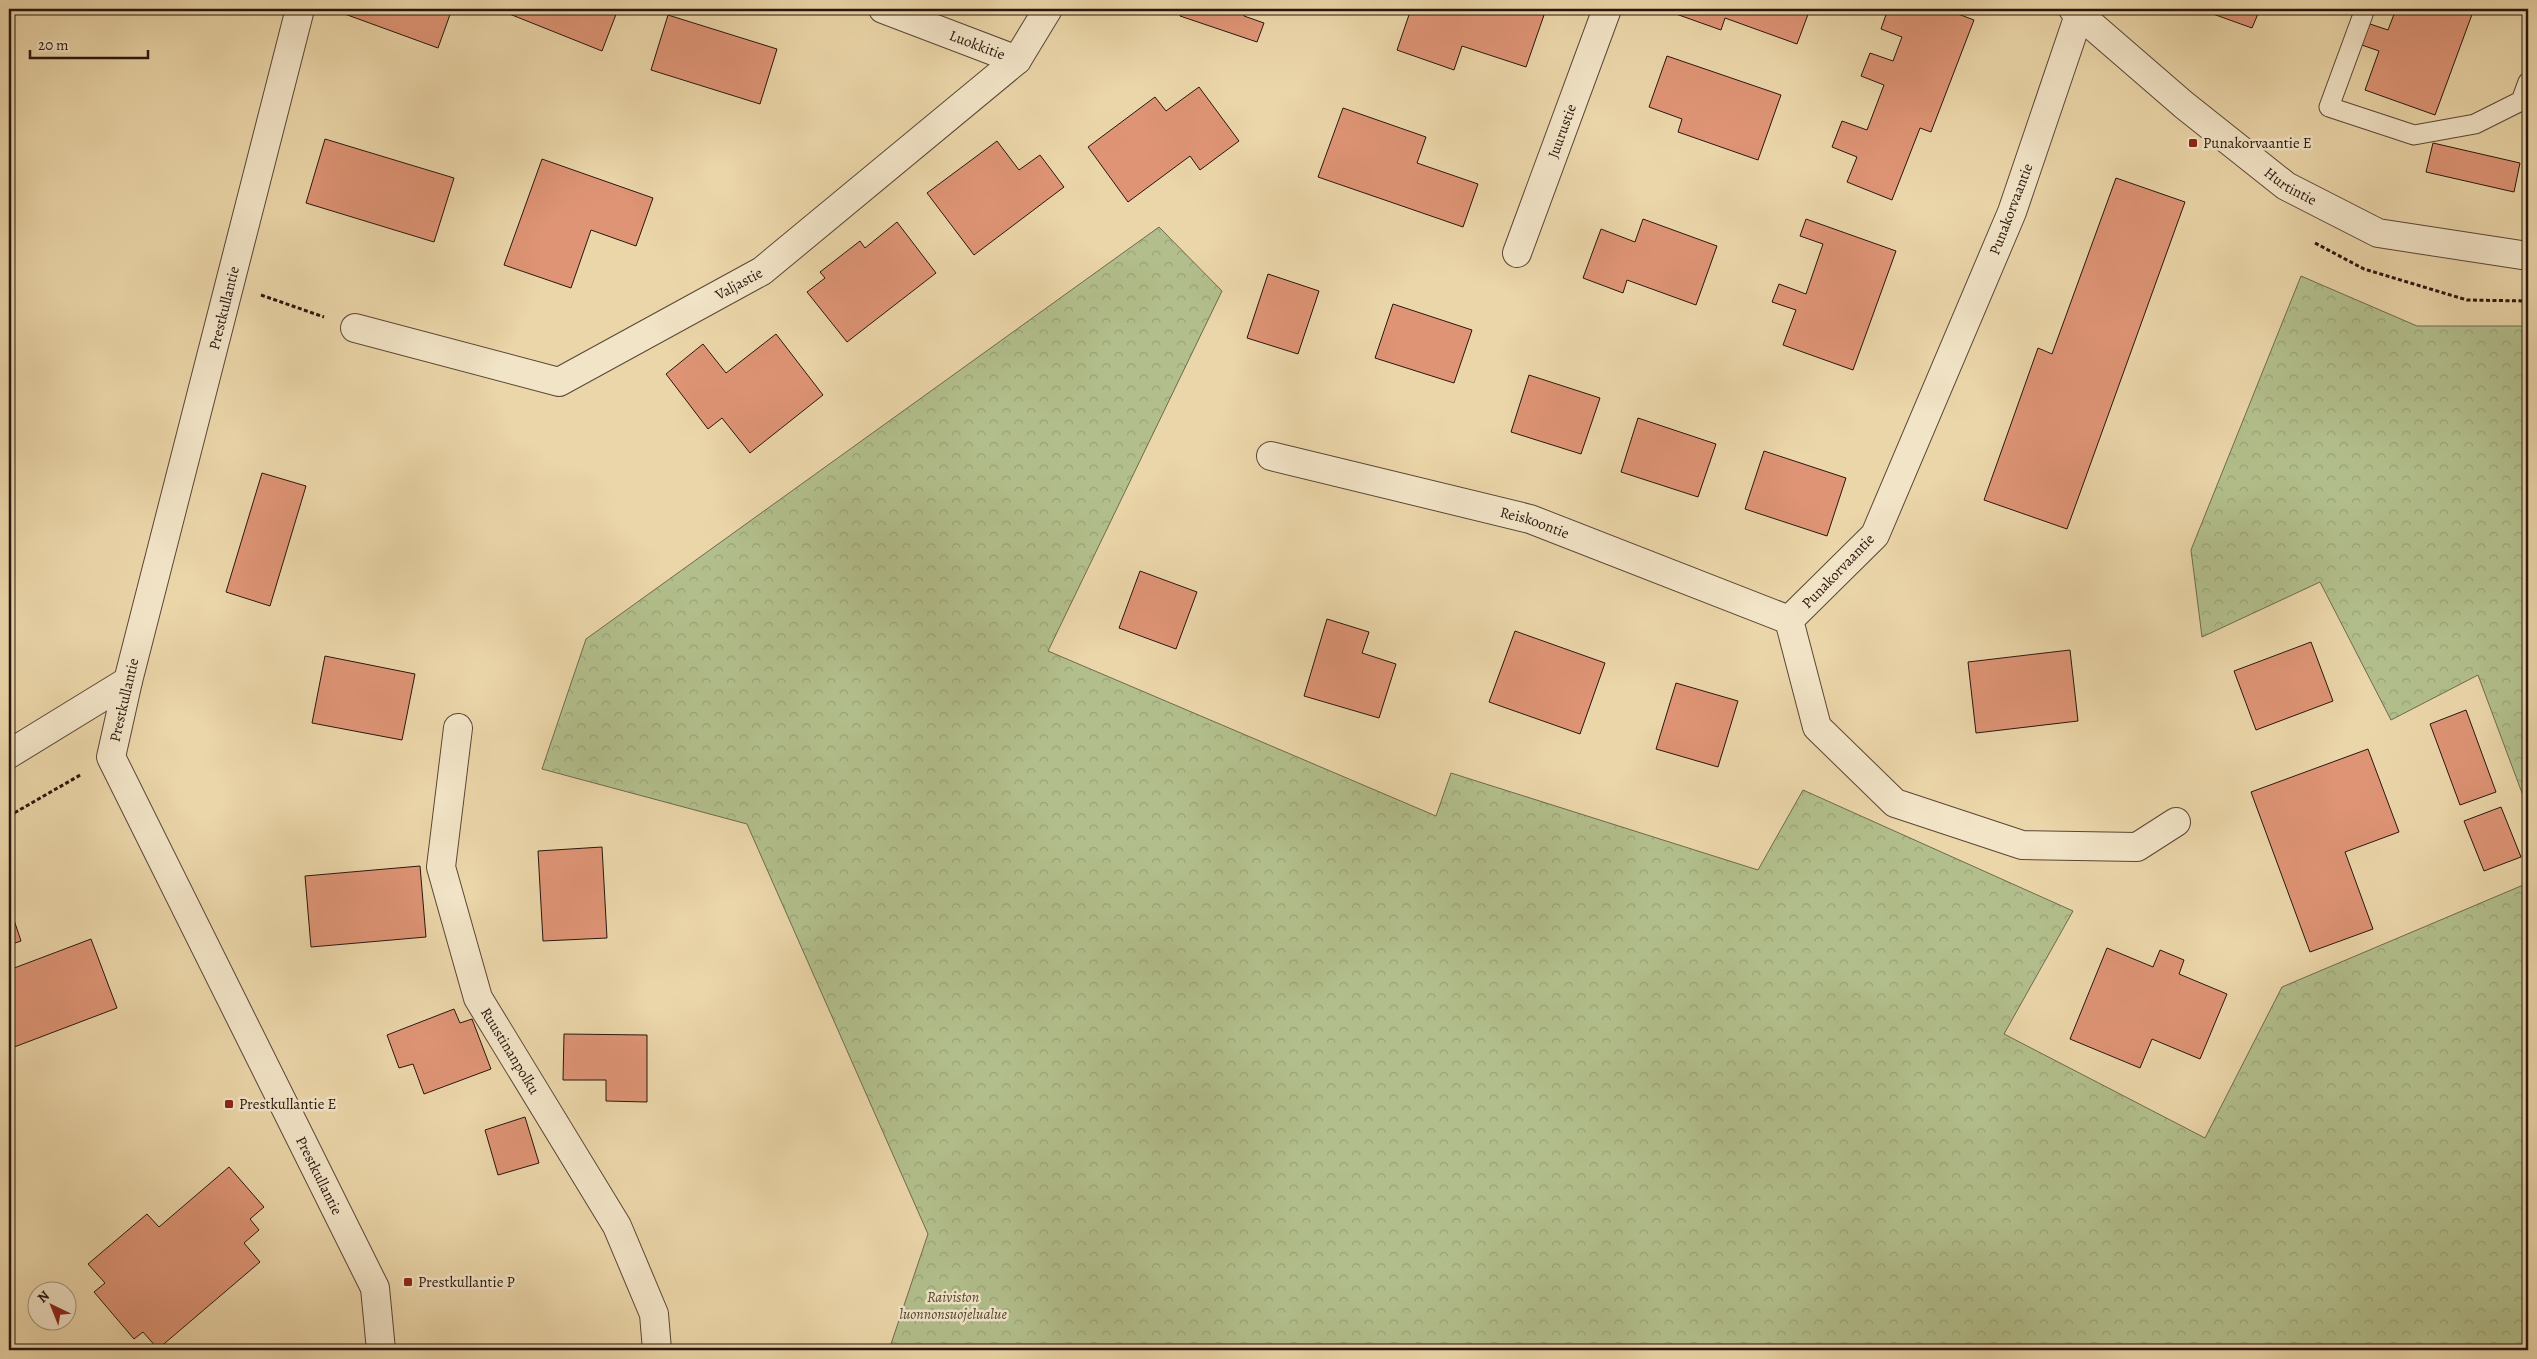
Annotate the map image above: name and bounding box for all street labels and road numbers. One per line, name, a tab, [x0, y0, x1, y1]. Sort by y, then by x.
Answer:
street label: Luokkitie	[947, 25, 1008, 65]
street label: Juurustie	[1543, 101, 1581, 161]
street label: Punakorvaantie	[1984, 160, 2038, 258]
street label: Hurtintie	[2260, 162, 2320, 210]
street label: Valjastie	[711, 262, 766, 305]
street label: Prestkullantie	[204, 264, 244, 352]
street label: Reiskoontie	[1498, 502, 1572, 543]
street label: Punakorvaantie	[1797, 529, 1879, 613]
street label: Prestkullantie	[105, 656, 143, 744]
street label: Ruustinanpolku	[476, 1004, 545, 1099]
street label: Prestkullantie	[291, 1133, 347, 1219]

